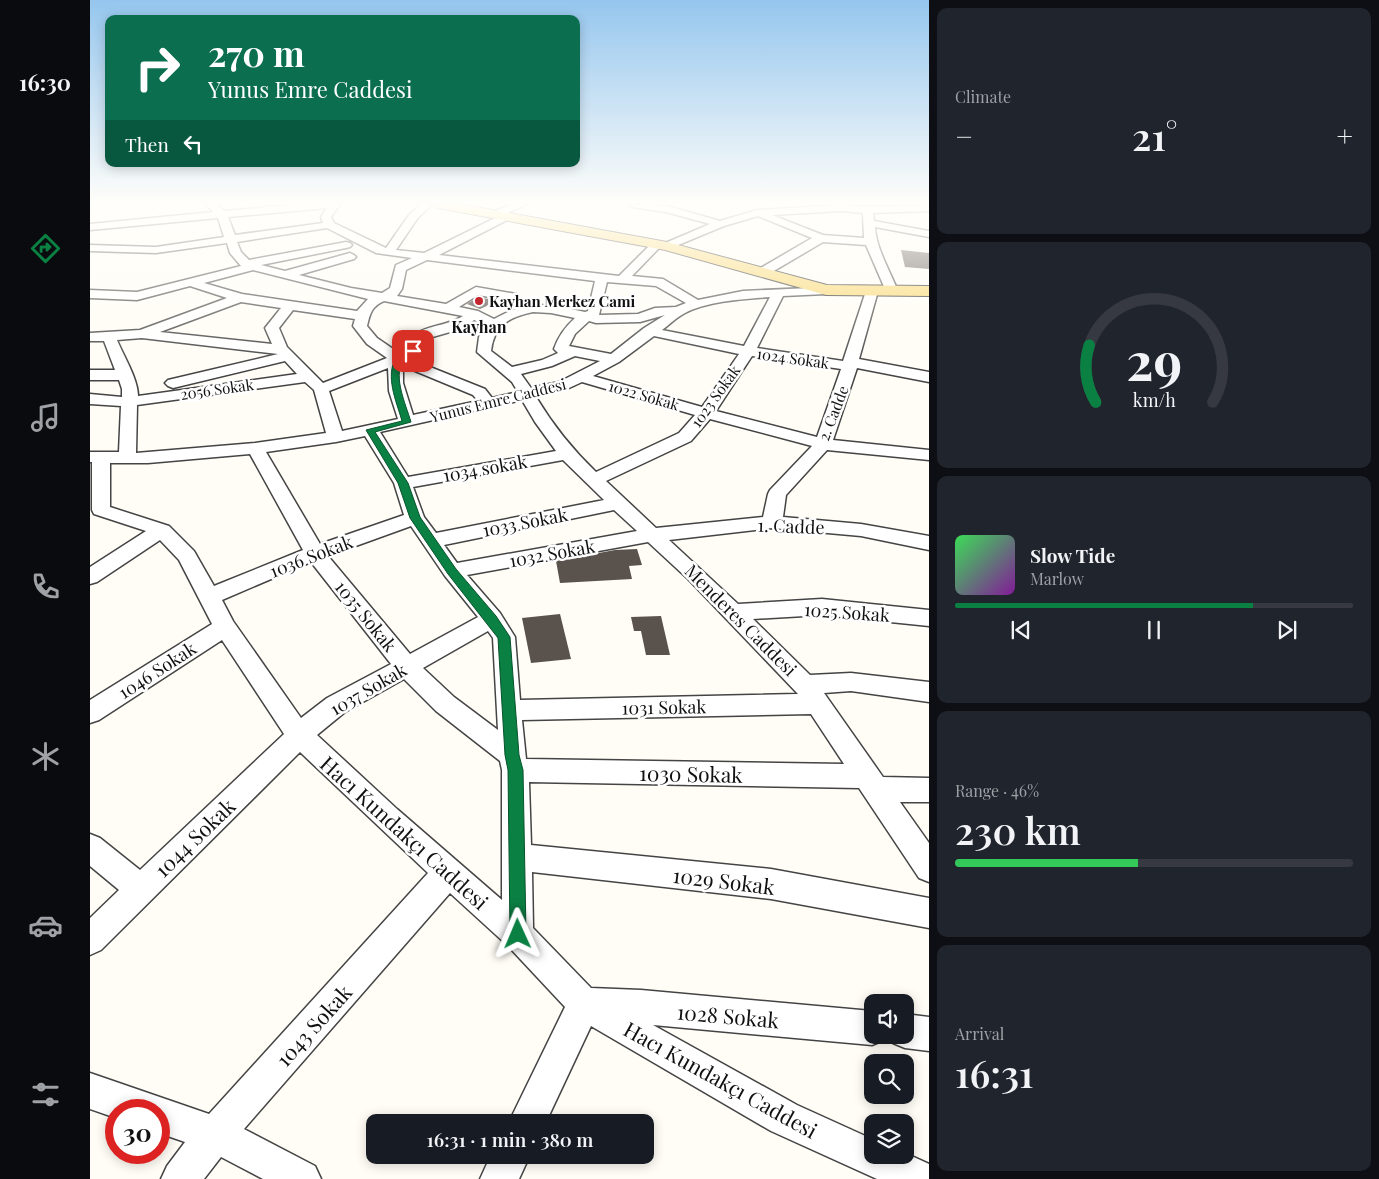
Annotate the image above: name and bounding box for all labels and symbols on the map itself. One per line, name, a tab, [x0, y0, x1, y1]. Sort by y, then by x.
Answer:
place label: Kayhan Merkez Cami	[489, 291, 636, 311]
marker: Kayhan Merkez Cami	[473, 295, 485, 307]
district label: Kayhan	[451, 316, 507, 337]
pin	[392, 330, 434, 372]
street label: 1024 Sokak	[756, 343, 831, 373]
street label: 1023 Sokak	[686, 360, 745, 431]
street label: Yunus Emre Caddesi	[427, 373, 569, 427]
street label: 2056 Sokak	[179, 374, 256, 404]
street label: 1022 Sokak	[606, 375, 682, 415]
street label: 2. Cadde	[813, 383, 853, 443]
street label: 1034 sokak	[441, 449, 529, 487]
street label: 1033 Sokak	[480, 502, 570, 542]
street label: 1. Cadde	[757, 513, 825, 539]
street label: 1036 Sokak	[266, 529, 356, 583]
street label: 1032 Sokak	[507, 534, 597, 572]
street label: Menderes Caddesi	[680, 559, 802, 681]
street label: 1035 Sokak	[330, 575, 402, 657]
street label: 1025 Sokak	[803, 597, 891, 627]
street label: 1046 Sokak	[114, 636, 201, 704]
street label: 1037 Sokak	[325, 657, 411, 721]
street label: 1031 Sokak	[621, 694, 707, 720]
street label: Hacı Kundakçı Caddesi	[315, 749, 495, 915]
street label: 1030 Sokak	[639, 758, 744, 788]
street label: 1044 Sokak	[147, 791, 241, 883]
street label: 1029 Sokak	[672, 860, 777, 900]
position arrow	[491, 907, 543, 959]
street label: 1043 Sokak	[269, 978, 358, 1072]
street label: 1028 Sokak	[676, 997, 781, 1033]
street label: Hacı Kundakçı Caddesi	[619, 1014, 823, 1144]
speed limit sign: 30	[105, 1099, 170, 1164]

